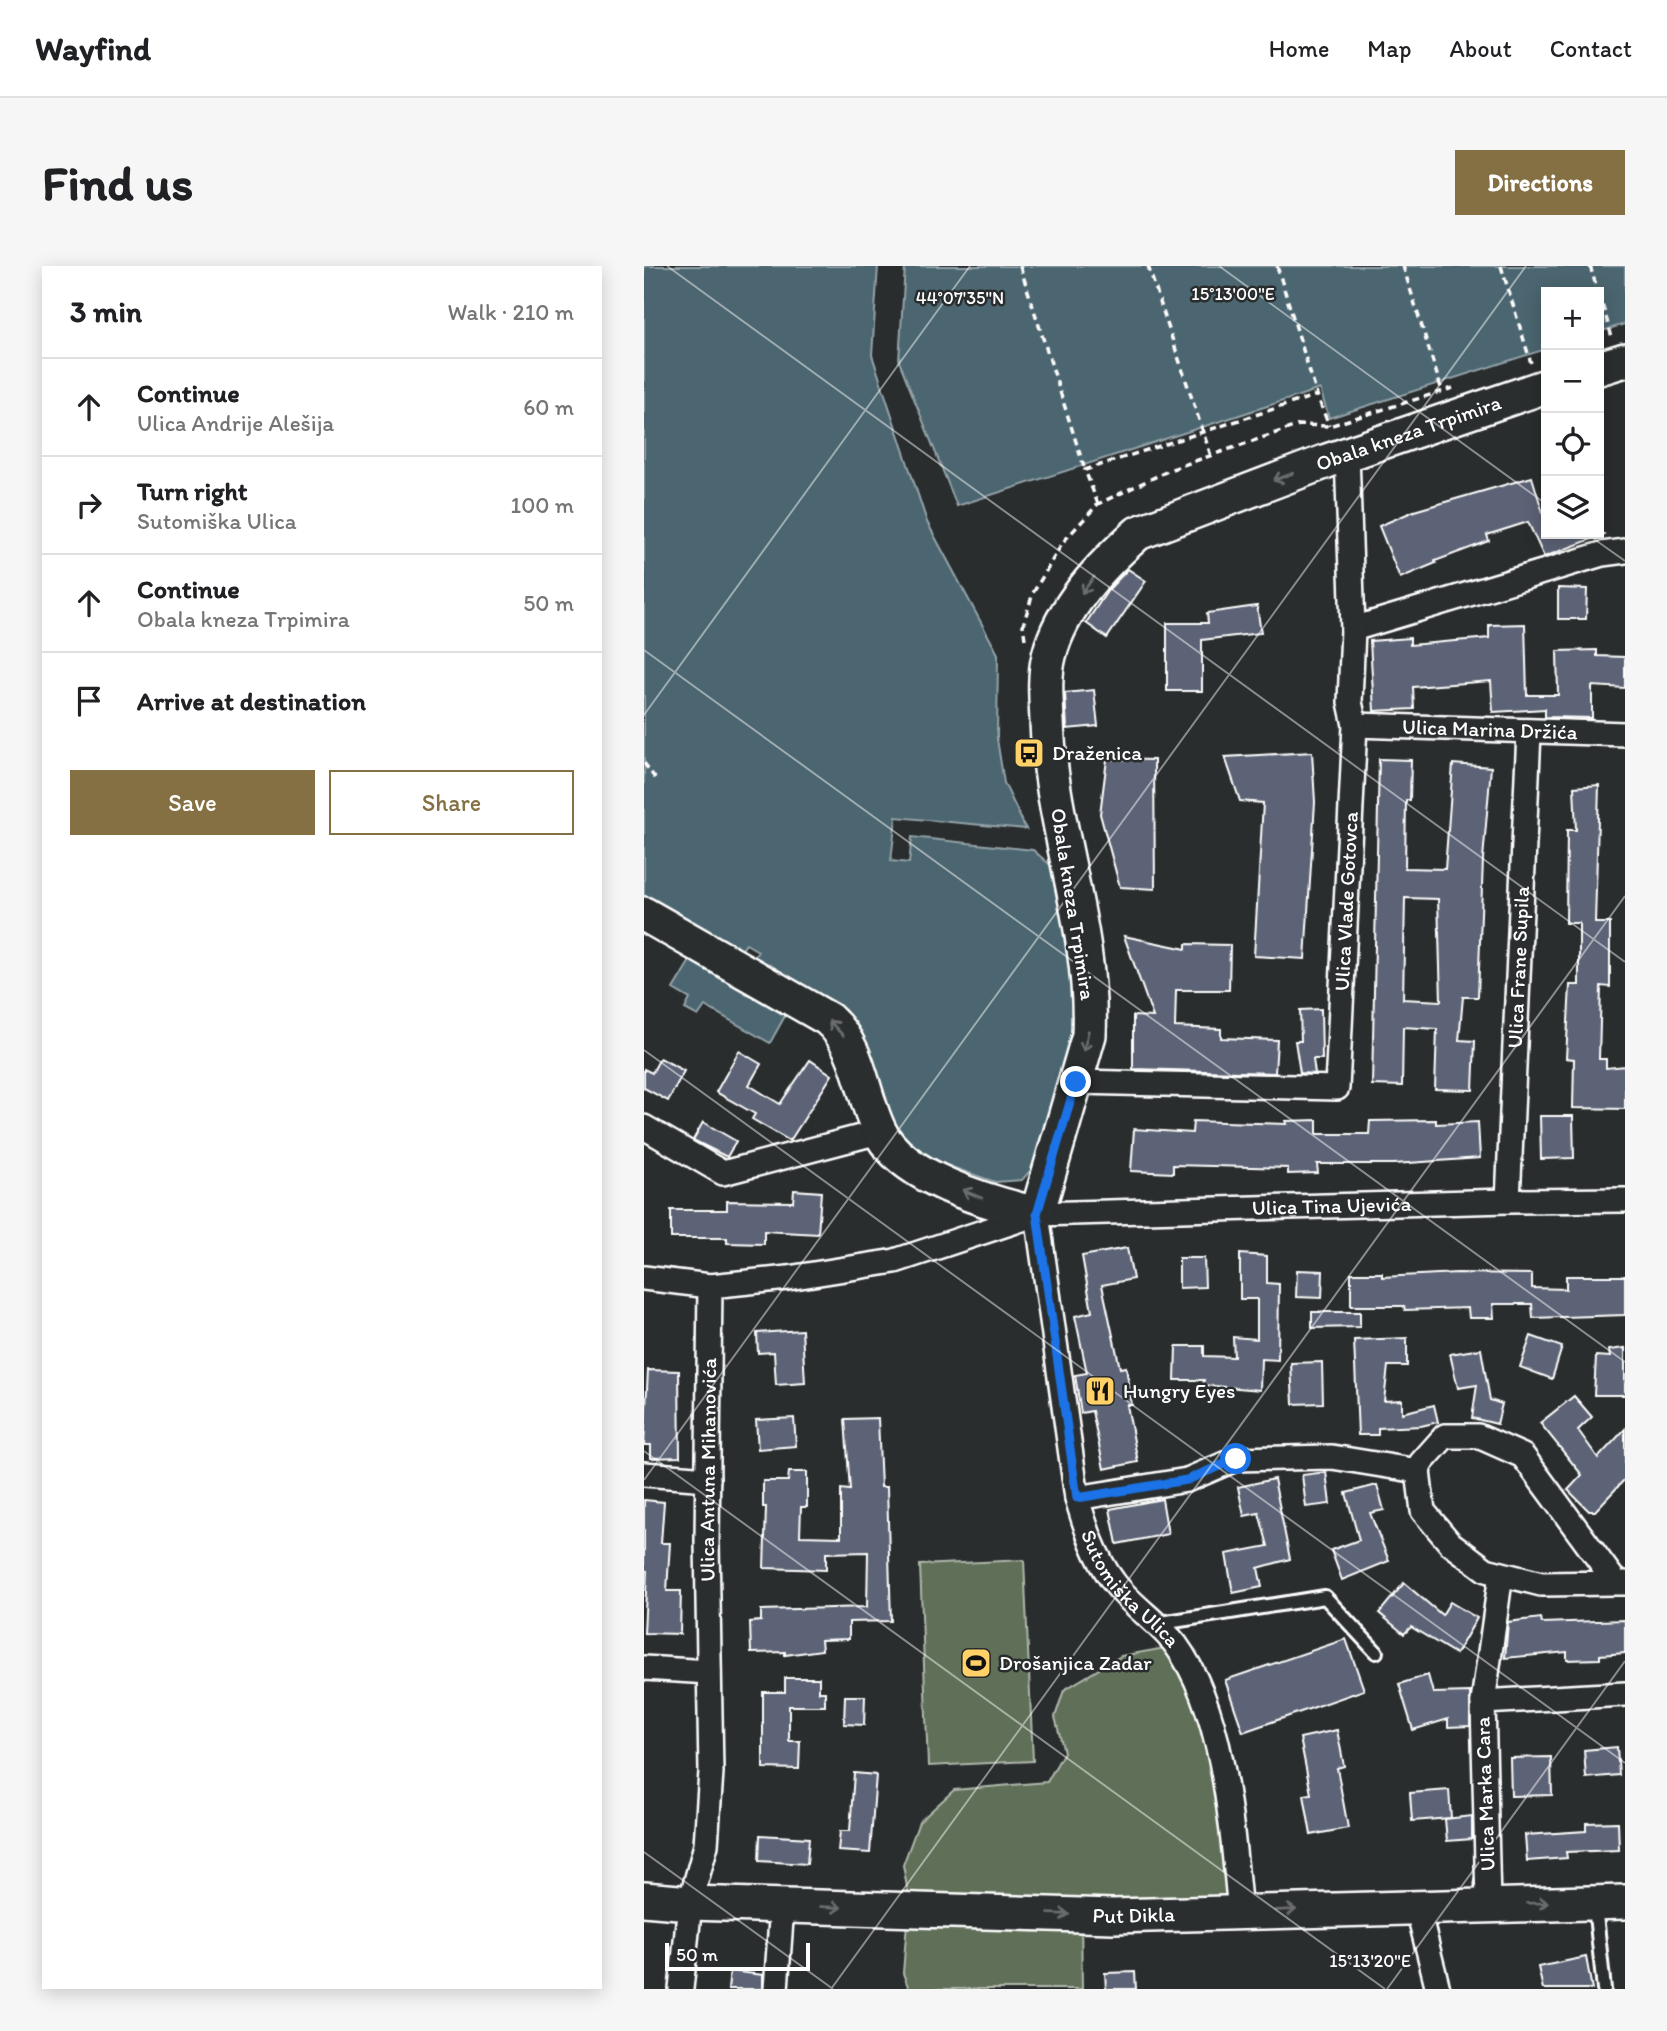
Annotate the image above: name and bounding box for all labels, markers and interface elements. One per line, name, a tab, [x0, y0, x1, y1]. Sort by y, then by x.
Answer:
text: Wayfind	[35, 29, 151, 68]
text: Home	[1269, 34, 1329, 63]
text: Map	[1367, 34, 1411, 63]
text: About	[1449, 34, 1512, 63]
text: Contact	[1550, 34, 1632, 63]
button: Directions	[1455, 150, 1625, 215]
text: Find us	[42, 153, 193, 212]
text: 15°13'00"E	[1191, 283, 1275, 305]
text: 44°07'35"N	[916, 287, 1004, 309]
map controls	[1541, 287, 1604, 539]
button: +	[1541, 287, 1604, 350]
text: 3 min	[70, 293, 142, 330]
text: Walk · 210 m	[448, 298, 574, 326]
button: −	[1541, 350, 1604, 413]
text: Continue	[137, 377, 240, 409]
icon: ahead	[70, 388, 108, 426]
street label: Obala kneza Trpimira	[1312, 389, 1504, 476]
text: 60 m	[523, 393, 574, 421]
text: Ulica Andrije Alešija	[137, 409, 334, 437]
button: locate	[1541, 413, 1604, 476]
one-way arrow	[1272, 472, 1294, 485]
text: Turn right	[137, 475, 248, 507]
button: layers	[1541, 476, 1604, 539]
icon: right	[70, 486, 108, 524]
text: 100 m	[510, 491, 574, 519]
text: Sutomiška Ulica	[137, 507, 297, 535]
text: Continue	[137, 573, 240, 605]
one-way arrow	[1081, 575, 1096, 594]
icon: ahead	[70, 584, 108, 622]
text: 50 m	[523, 589, 574, 617]
text: Obala kneza Trpimira	[137, 605, 350, 633]
icon: arrive	[70, 682, 108, 720]
text: Arrive at destination	[137, 685, 366, 717]
street label: Ulica Marina Držića	[1402, 714, 1578, 744]
bus stop icon: Draženica	[1012, 736, 1046, 770]
place label: Draženica	[1052, 740, 1142, 765]
button: Save	[70, 770, 315, 835]
button: Share	[329, 770, 574, 835]
street label: Obala kneza Trpimira	[1046, 806, 1101, 1002]
street label: Ulica Vlade Gotovca	[1329, 811, 1363, 992]
street label: Ulica Frane Supila	[1502, 885, 1534, 1049]
one-way arrow	[828, 1019, 844, 1037]
one-way arrow	[1079, 1029, 1093, 1052]
route end	[1060, 1066, 1091, 1097]
one-way arrow	[962, 1187, 983, 1200]
street label: Ulica Tina Ujevića	[1252, 1191, 1412, 1220]
street label: Ulica Antuna Mihanovića	[694, 1358, 721, 1582]
restaurant icon: Hungry Eyes	[1083, 1374, 1117, 1408]
place label: Hungry Eyes	[1123, 1378, 1236, 1403]
route start	[1220, 1443, 1251, 1474]
street label: Sutomiška Ulica	[1076, 1526, 1186, 1652]
sports icon: Drošanjica Zadar	[959, 1646, 993, 1680]
place label: Drošanjica Zadar	[999, 1650, 1152, 1675]
street label: Ulica Marka Cara	[1469, 1716, 1500, 1872]
one-way arrow	[1526, 1896, 1549, 1910]
one-way arrow	[820, 1901, 843, 1914]
street label: Put Dikla	[1092, 1901, 1175, 1928]
one-way arrow	[1274, 1904, 1297, 1917]
one-way arrow	[1047, 1908, 1070, 1921]
scale bar	[665, 1940, 810, 1972]
text: 50 m	[676, 1943, 718, 1966]
text: 15°13'20"E	[1329, 1950, 1411, 1972]

